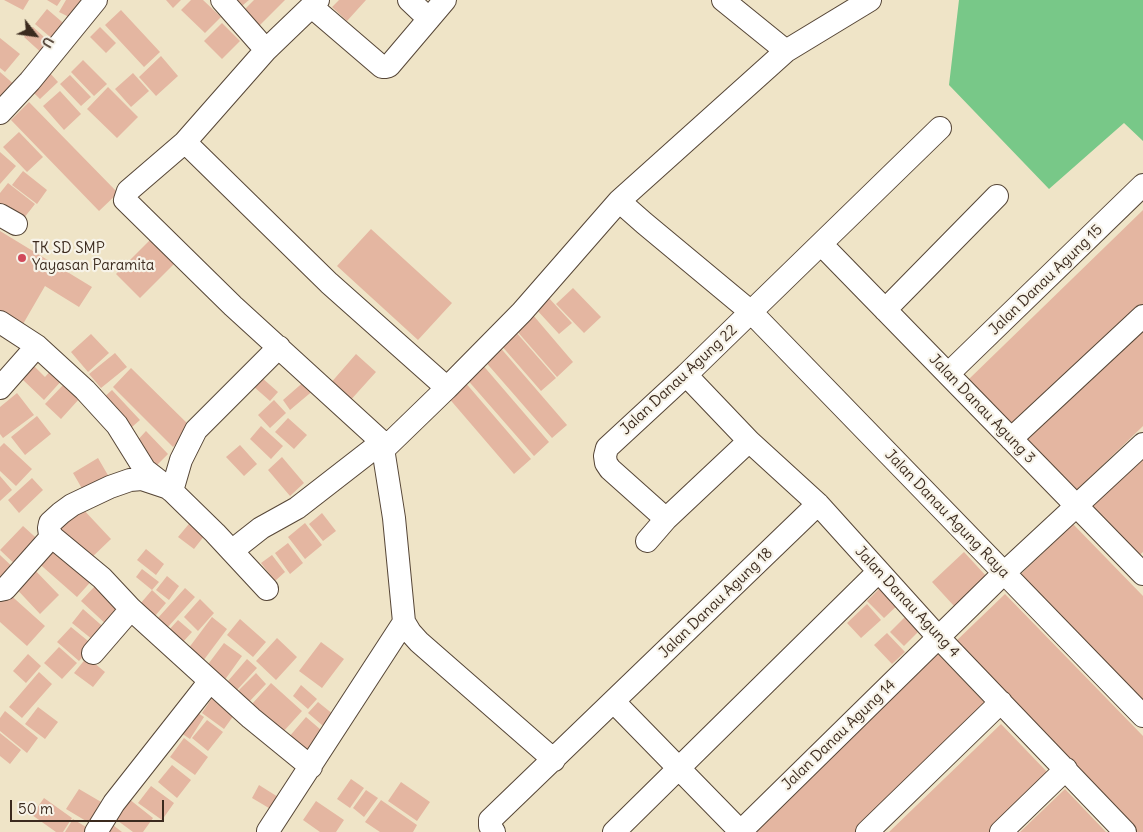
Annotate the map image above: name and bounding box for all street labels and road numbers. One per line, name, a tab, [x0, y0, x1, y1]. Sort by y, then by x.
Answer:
street label: Jalan Danau Agung 15	[985, 221, 1107, 339]
street label: Jalan Danau Agung 22	[617, 321, 741, 439]
street label: Jalan Danau Agung 3	[925, 351, 1039, 467]
street label: Jalan Danau Agung Raya	[881, 446, 1013, 582]
street label: Jalan Danau Agung 4	[851, 543, 963, 661]
street label: Jalan Danau Agung 18	[655, 544, 777, 662]
street label: Jalan Danau Agung 14	[778, 676, 900, 794]

